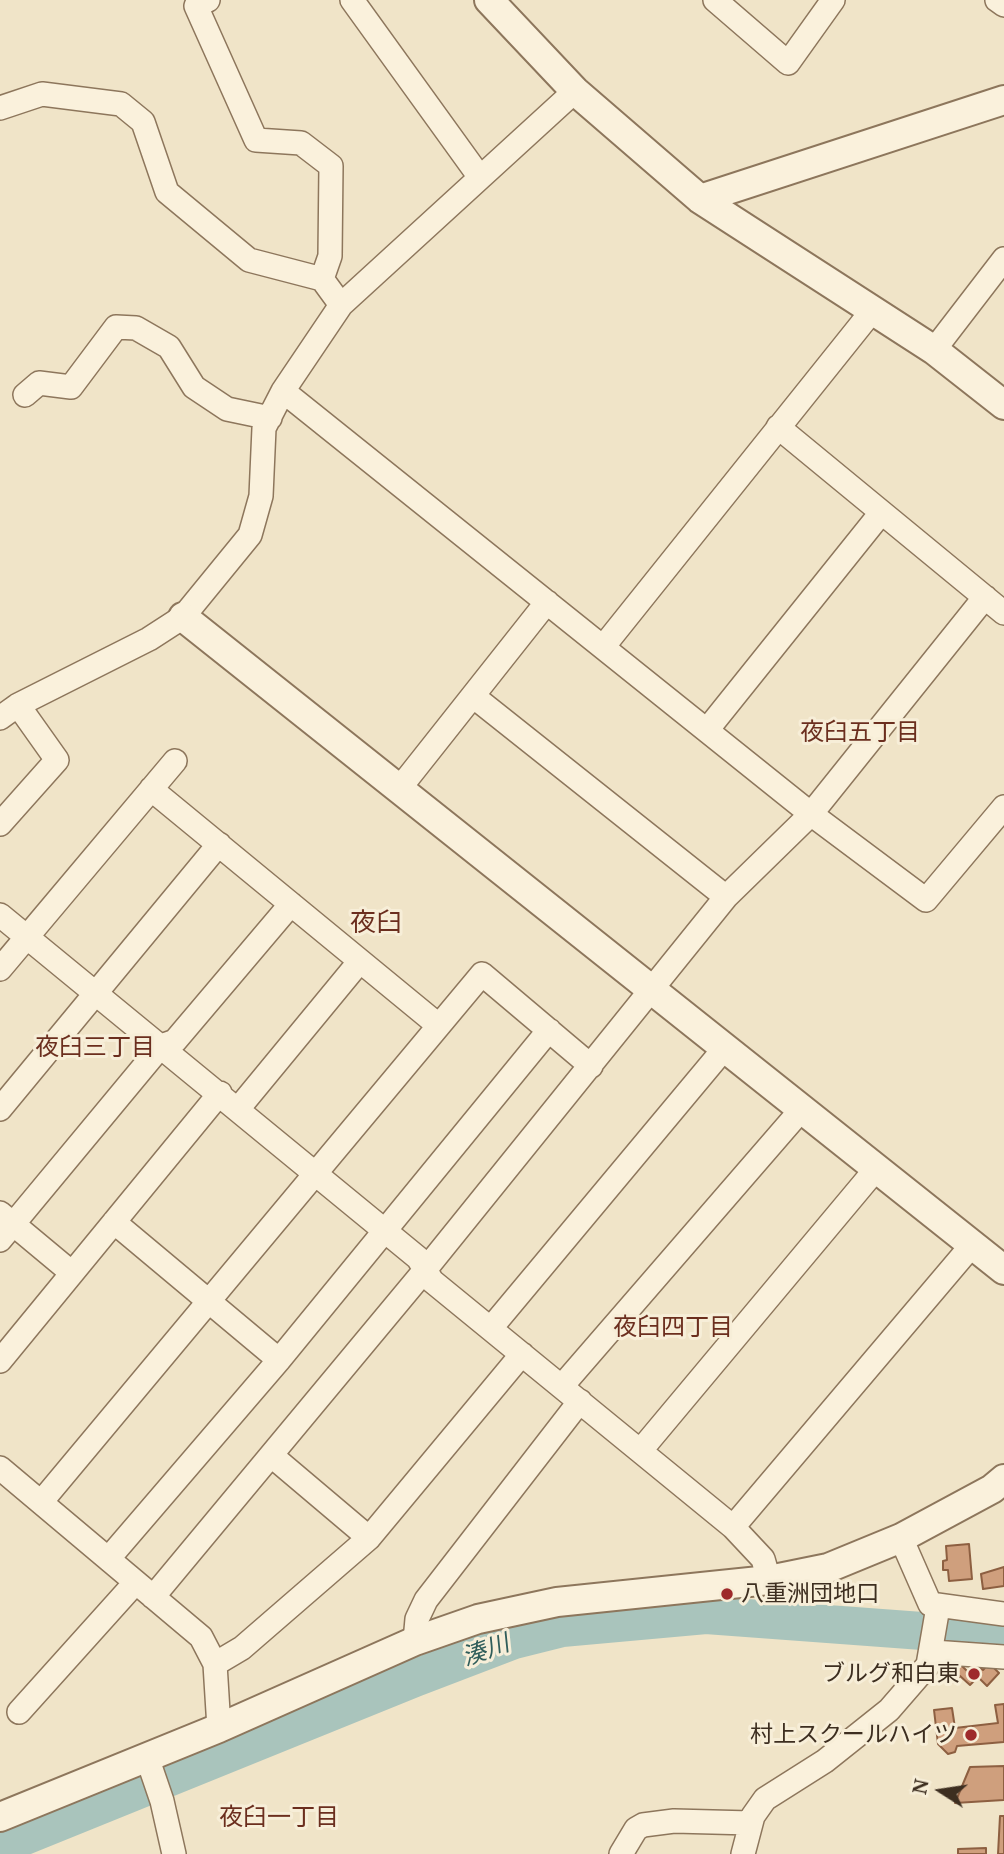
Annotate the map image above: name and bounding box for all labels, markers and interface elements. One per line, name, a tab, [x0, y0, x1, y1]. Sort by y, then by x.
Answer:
district label: 夜臼五丁目	[800, 719, 920, 747]
district label: 夜臼	[350, 908, 402, 940]
district label: 夜臼三丁目	[35, 1034, 155, 1062]
district label: 夜臼四丁目	[613, 1314, 733, 1342]
place label: 八重洲団地口	[741, 1580, 879, 1608]
marker: 八重洲団地口	[719, 1586, 735, 1602]
water label: 湊川	[459, 1629, 513, 1673]
place label: ブルグ和白東	[822, 1660, 960, 1688]
marker: ブルグ和白東	[966, 1666, 982, 1682]
place label: 村上スクールハイツ	[750, 1721, 957, 1749]
marker: 村上スクールハイツ	[963, 1727, 979, 1743]
north arrow	[906, 1756, 976, 1826]
text: N	[906, 1777, 935, 1797]
district label: 夜臼一丁目	[219, 1804, 339, 1832]

